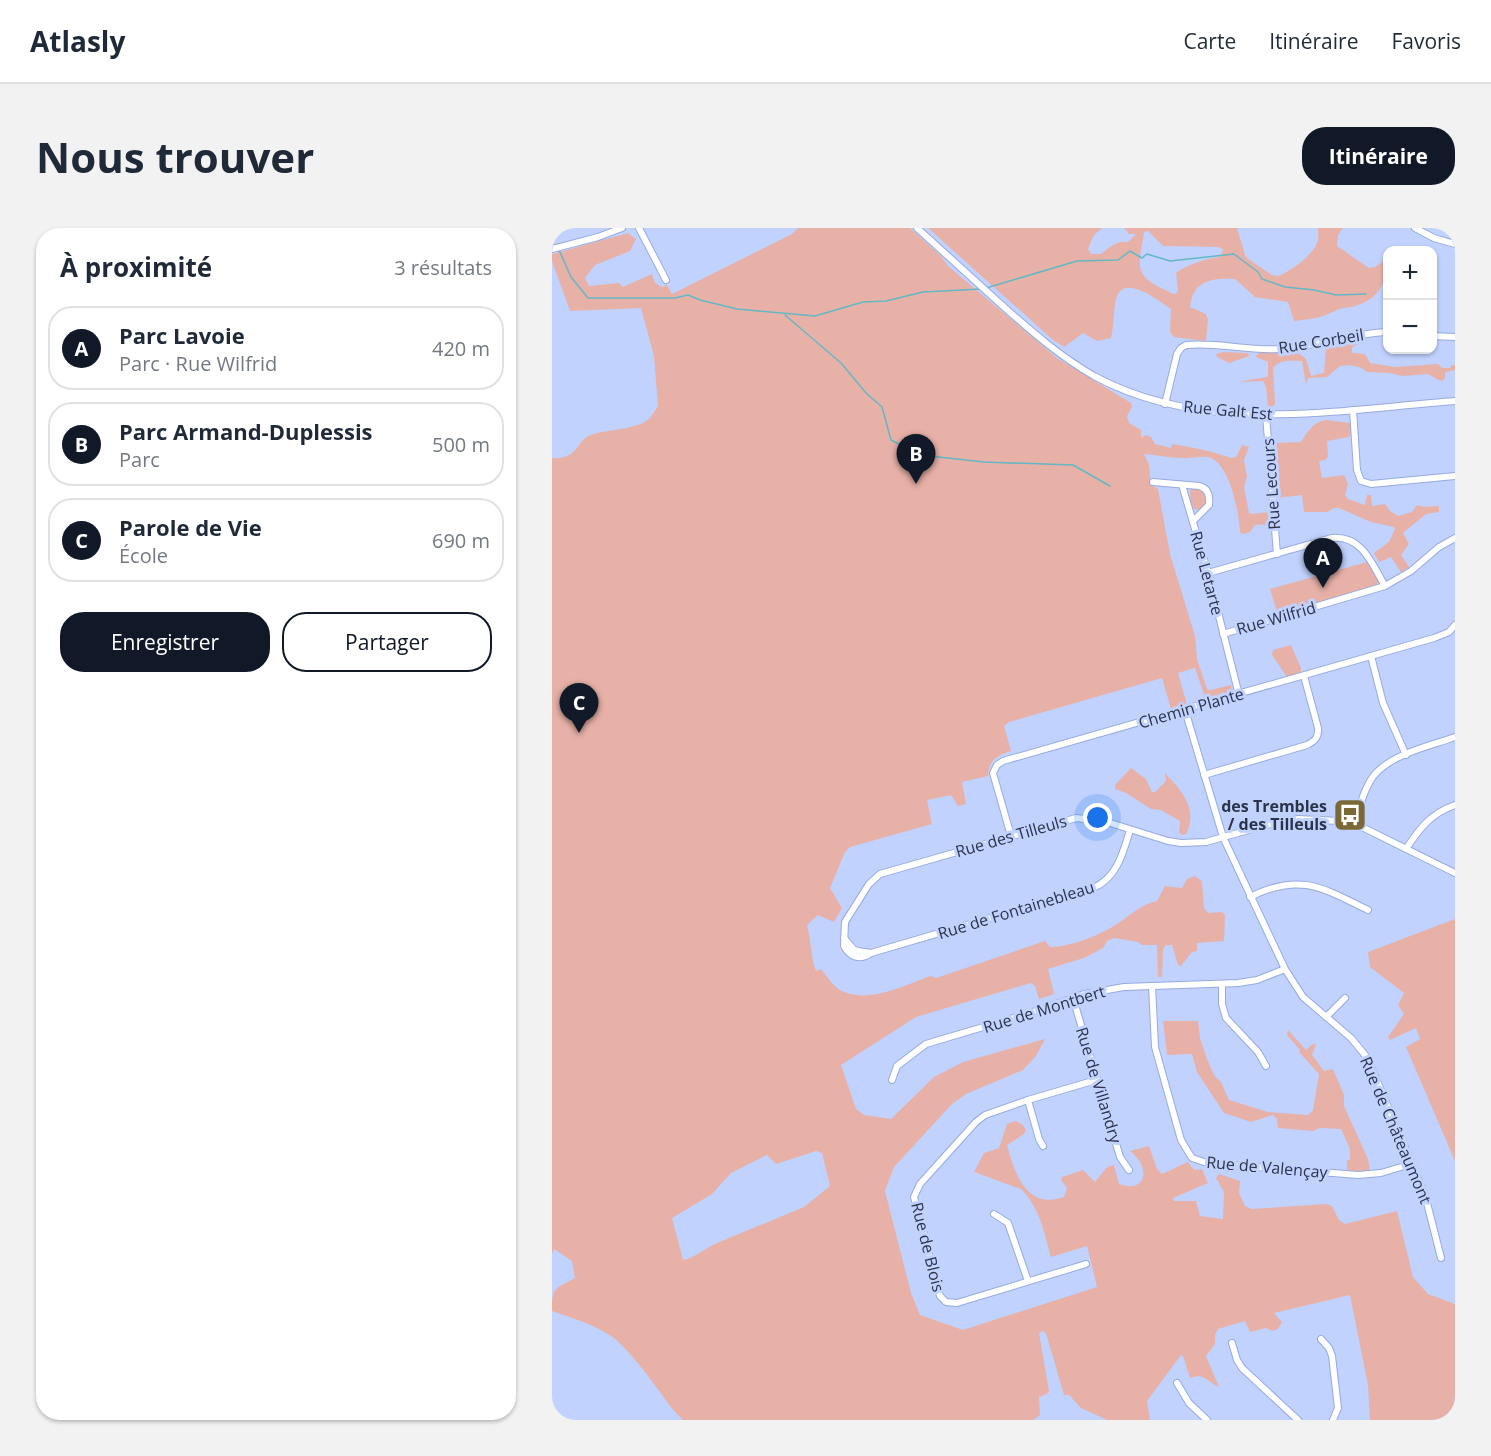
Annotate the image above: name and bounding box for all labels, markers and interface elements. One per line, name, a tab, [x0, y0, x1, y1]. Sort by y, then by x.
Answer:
text: Atlasly	[30, 22, 125, 60]
text: Carte	[1183, 27, 1236, 55]
text: Itinéraire	[1269, 27, 1358, 55]
text: Favoris	[1391, 27, 1461, 55]
button: Itinéraire	[1302, 127, 1455, 185]
text: Nous trouver	[36, 128, 314, 185]
map controls	[1383, 246, 1437, 354]
button: +	[1383, 246, 1437, 300]
text: À proximité	[60, 249, 212, 285]
text: 3 résultats	[394, 254, 492, 281]
button: −	[1383, 300, 1437, 354]
text: Parc Lavoie	[119, 320, 245, 350]
street label: Rue Corbeil	[1277, 323, 1365, 359]
text: A	[75, 335, 88, 362]
text: 420 m	[432, 335, 490, 362]
text: Parc · Rue Wilfrid	[119, 350, 277, 377]
street label: Rue Galt Est	[1182, 395, 1274, 425]
text: Parc Armand-Duplessis	[119, 416, 373, 446]
text: B	[75, 431, 88, 458]
text: 500 m	[432, 431, 490, 458]
pin: B	[896, 434, 936, 484]
street label: Rue Lecours	[1257, 438, 1285, 530]
text: Parc	[119, 446, 160, 473]
text: Parole de Vie	[119, 512, 262, 542]
text: C	[75, 527, 88, 554]
text: 690 m	[432, 527, 490, 554]
street label: Rue Letarte	[1185, 529, 1229, 617]
pin: A	[1304, 538, 1342, 588]
text: École	[119, 542, 168, 569]
street label: Rue Wilfrid	[1234, 596, 1318, 640]
button: Enregistrer	[60, 612, 270, 672]
button: Partager	[282, 612, 492, 672]
street label: Chemin Plante	[1136, 682, 1246, 734]
pin: C	[560, 684, 598, 733]
place label: des Trembles / des Tilleuls	[1221, 795, 1327, 835]
bus stop icon: des Trembles / des Tilleuls	[1332, 797, 1368, 833]
your location	[1083, 803, 1112, 832]
street label: Rue des Tilleuls	[953, 810, 1069, 862]
street label: Rue de Fontainebleau	[935, 876, 1097, 944]
street label: Rue de Montbert	[980, 980, 1108, 1038]
street label: Rue de Villandry	[1071, 1024, 1127, 1147]
street label: Rue de Châteaumont	[1355, 1053, 1437, 1207]
street label: Rue de Valençay	[1205, 1151, 1330, 1183]
street label: Rue de Blois	[906, 1200, 950, 1294]

